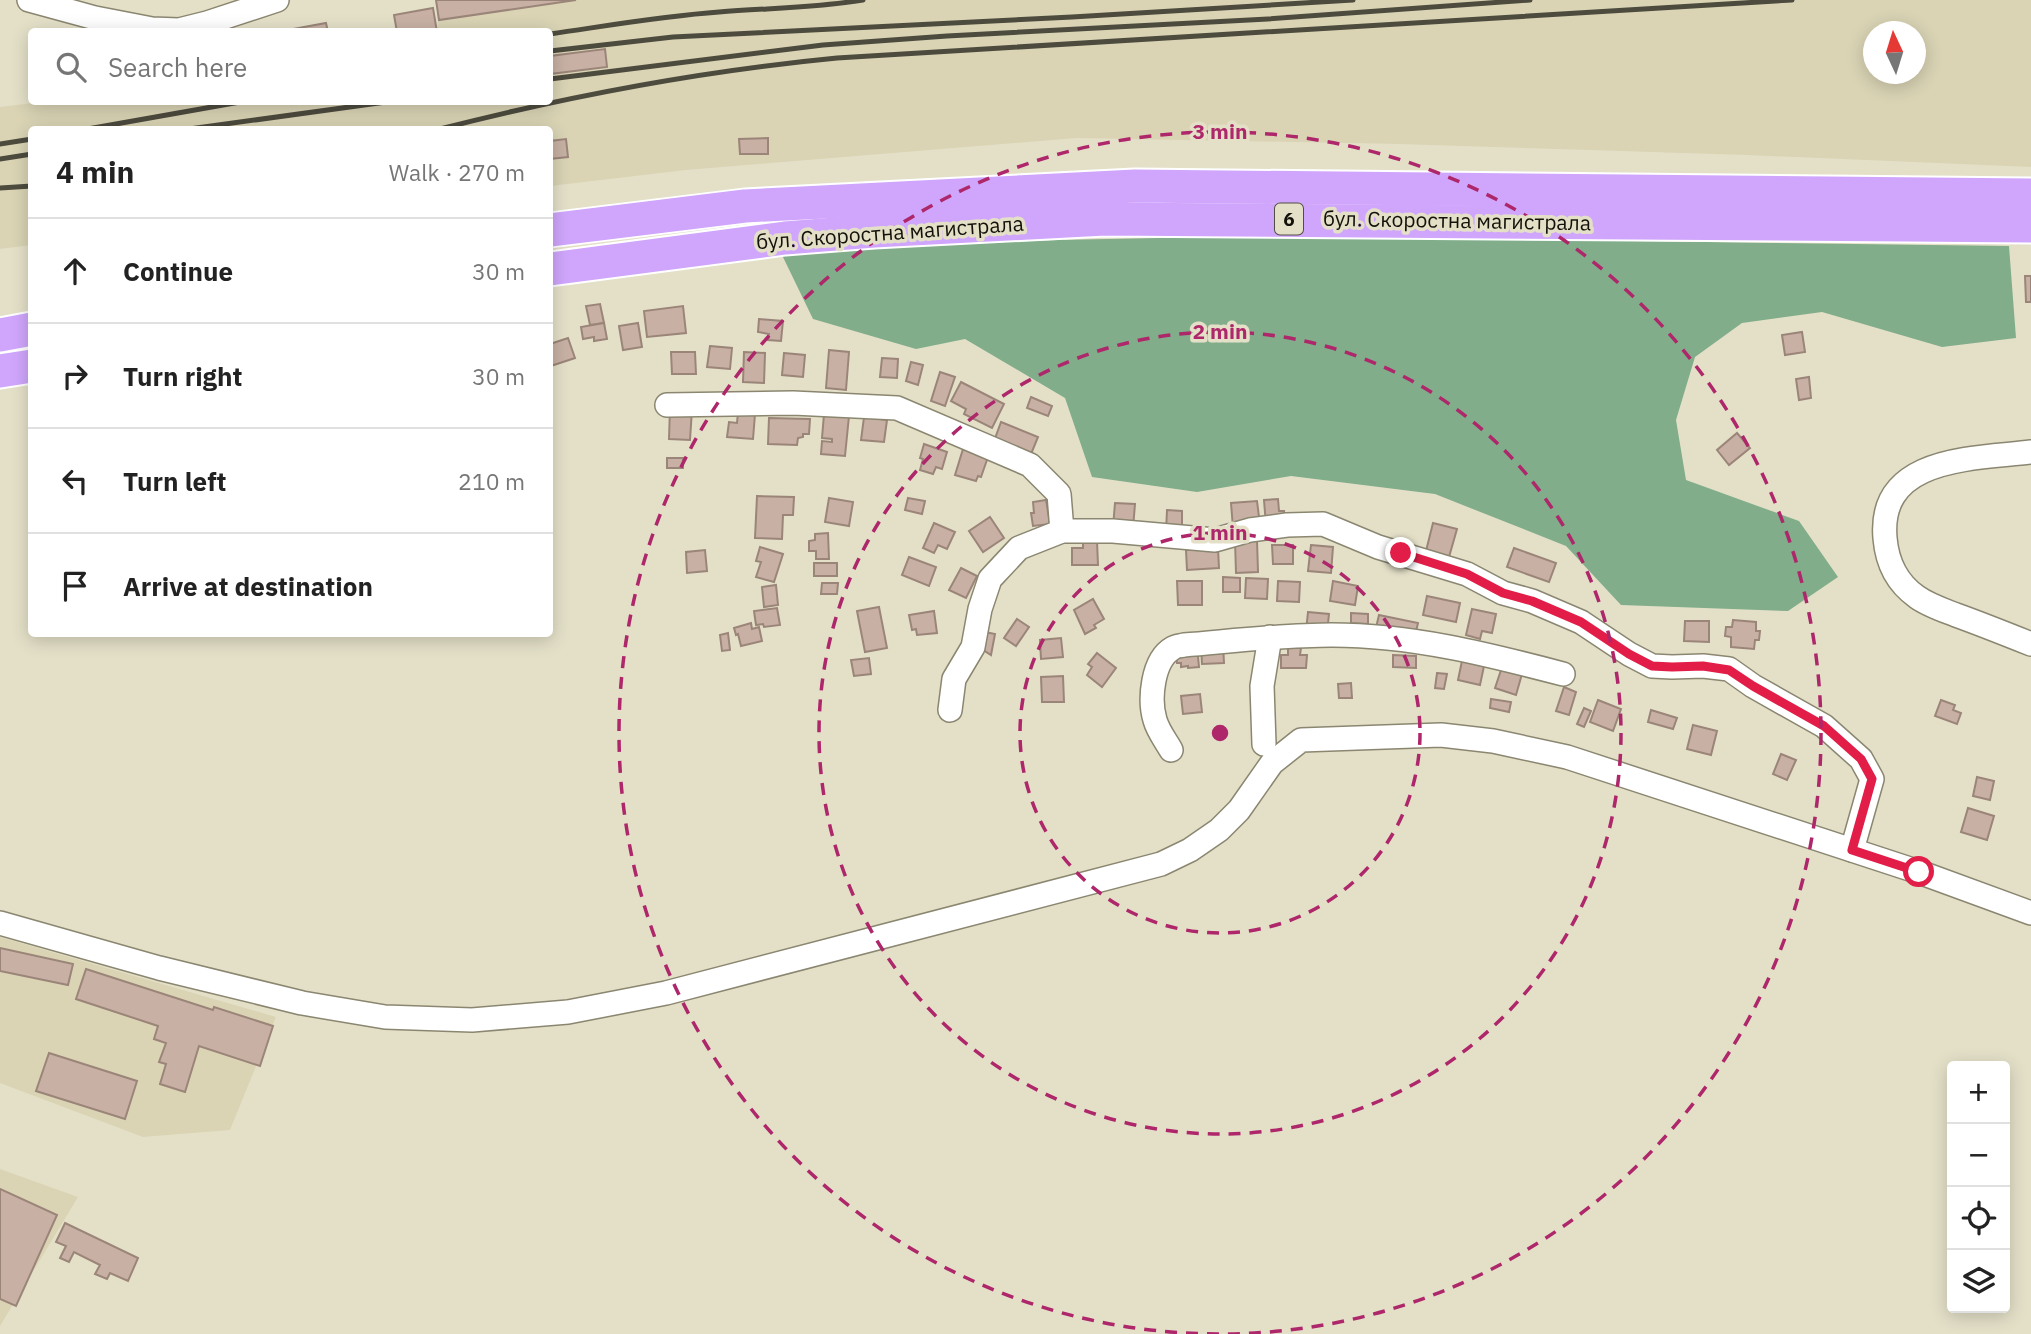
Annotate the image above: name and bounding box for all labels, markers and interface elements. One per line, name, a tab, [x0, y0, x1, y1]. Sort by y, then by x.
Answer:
north arrow	[1863, 21, 1926, 84]
search box	[28, 28, 553, 105]
icon: search	[52, 48, 90, 86]
text: Search here	[108, 50, 247, 84]
text: 3 min	[1193, 117, 1247, 145]
text: 4 min	[56, 152, 134, 191]
text: Walk · 270 m	[389, 157, 525, 187]
road number: 6	[1275, 204, 1303, 234]
street label: бул. Скоростна магистрала	[1323, 204, 1591, 236]
street label: бул. Скоростна магистрала	[755, 209, 1025, 255]
icon: ahead	[56, 252, 94, 290]
text: Continue	[123, 254, 233, 288]
text: 30 m	[472, 256, 525, 286]
text: 2 min	[1193, 317, 1247, 345]
icon: right	[56, 357, 94, 395]
text: Turn right	[123, 359, 242, 393]
text: 30 m	[472, 361, 525, 391]
icon: left	[56, 462, 94, 500]
text: Turn left	[123, 464, 226, 498]
text: 210 m	[458, 466, 525, 496]
text: 1 min	[1193, 518, 1247, 546]
route end	[1385, 537, 1416, 568]
icon: arrive	[56, 567, 94, 605]
text: Arrive at destination	[123, 569, 373, 603]
centre of rings	[1208, 721, 1232, 745]
route start	[1903, 856, 1934, 887]
map controls	[1947, 1061, 2010, 1313]
button: +	[1947, 1061, 2010, 1124]
button: −	[1947, 1124, 2010, 1187]
button: locate	[1947, 1187, 2010, 1250]
button: layers	[1947, 1250, 2010, 1313]

